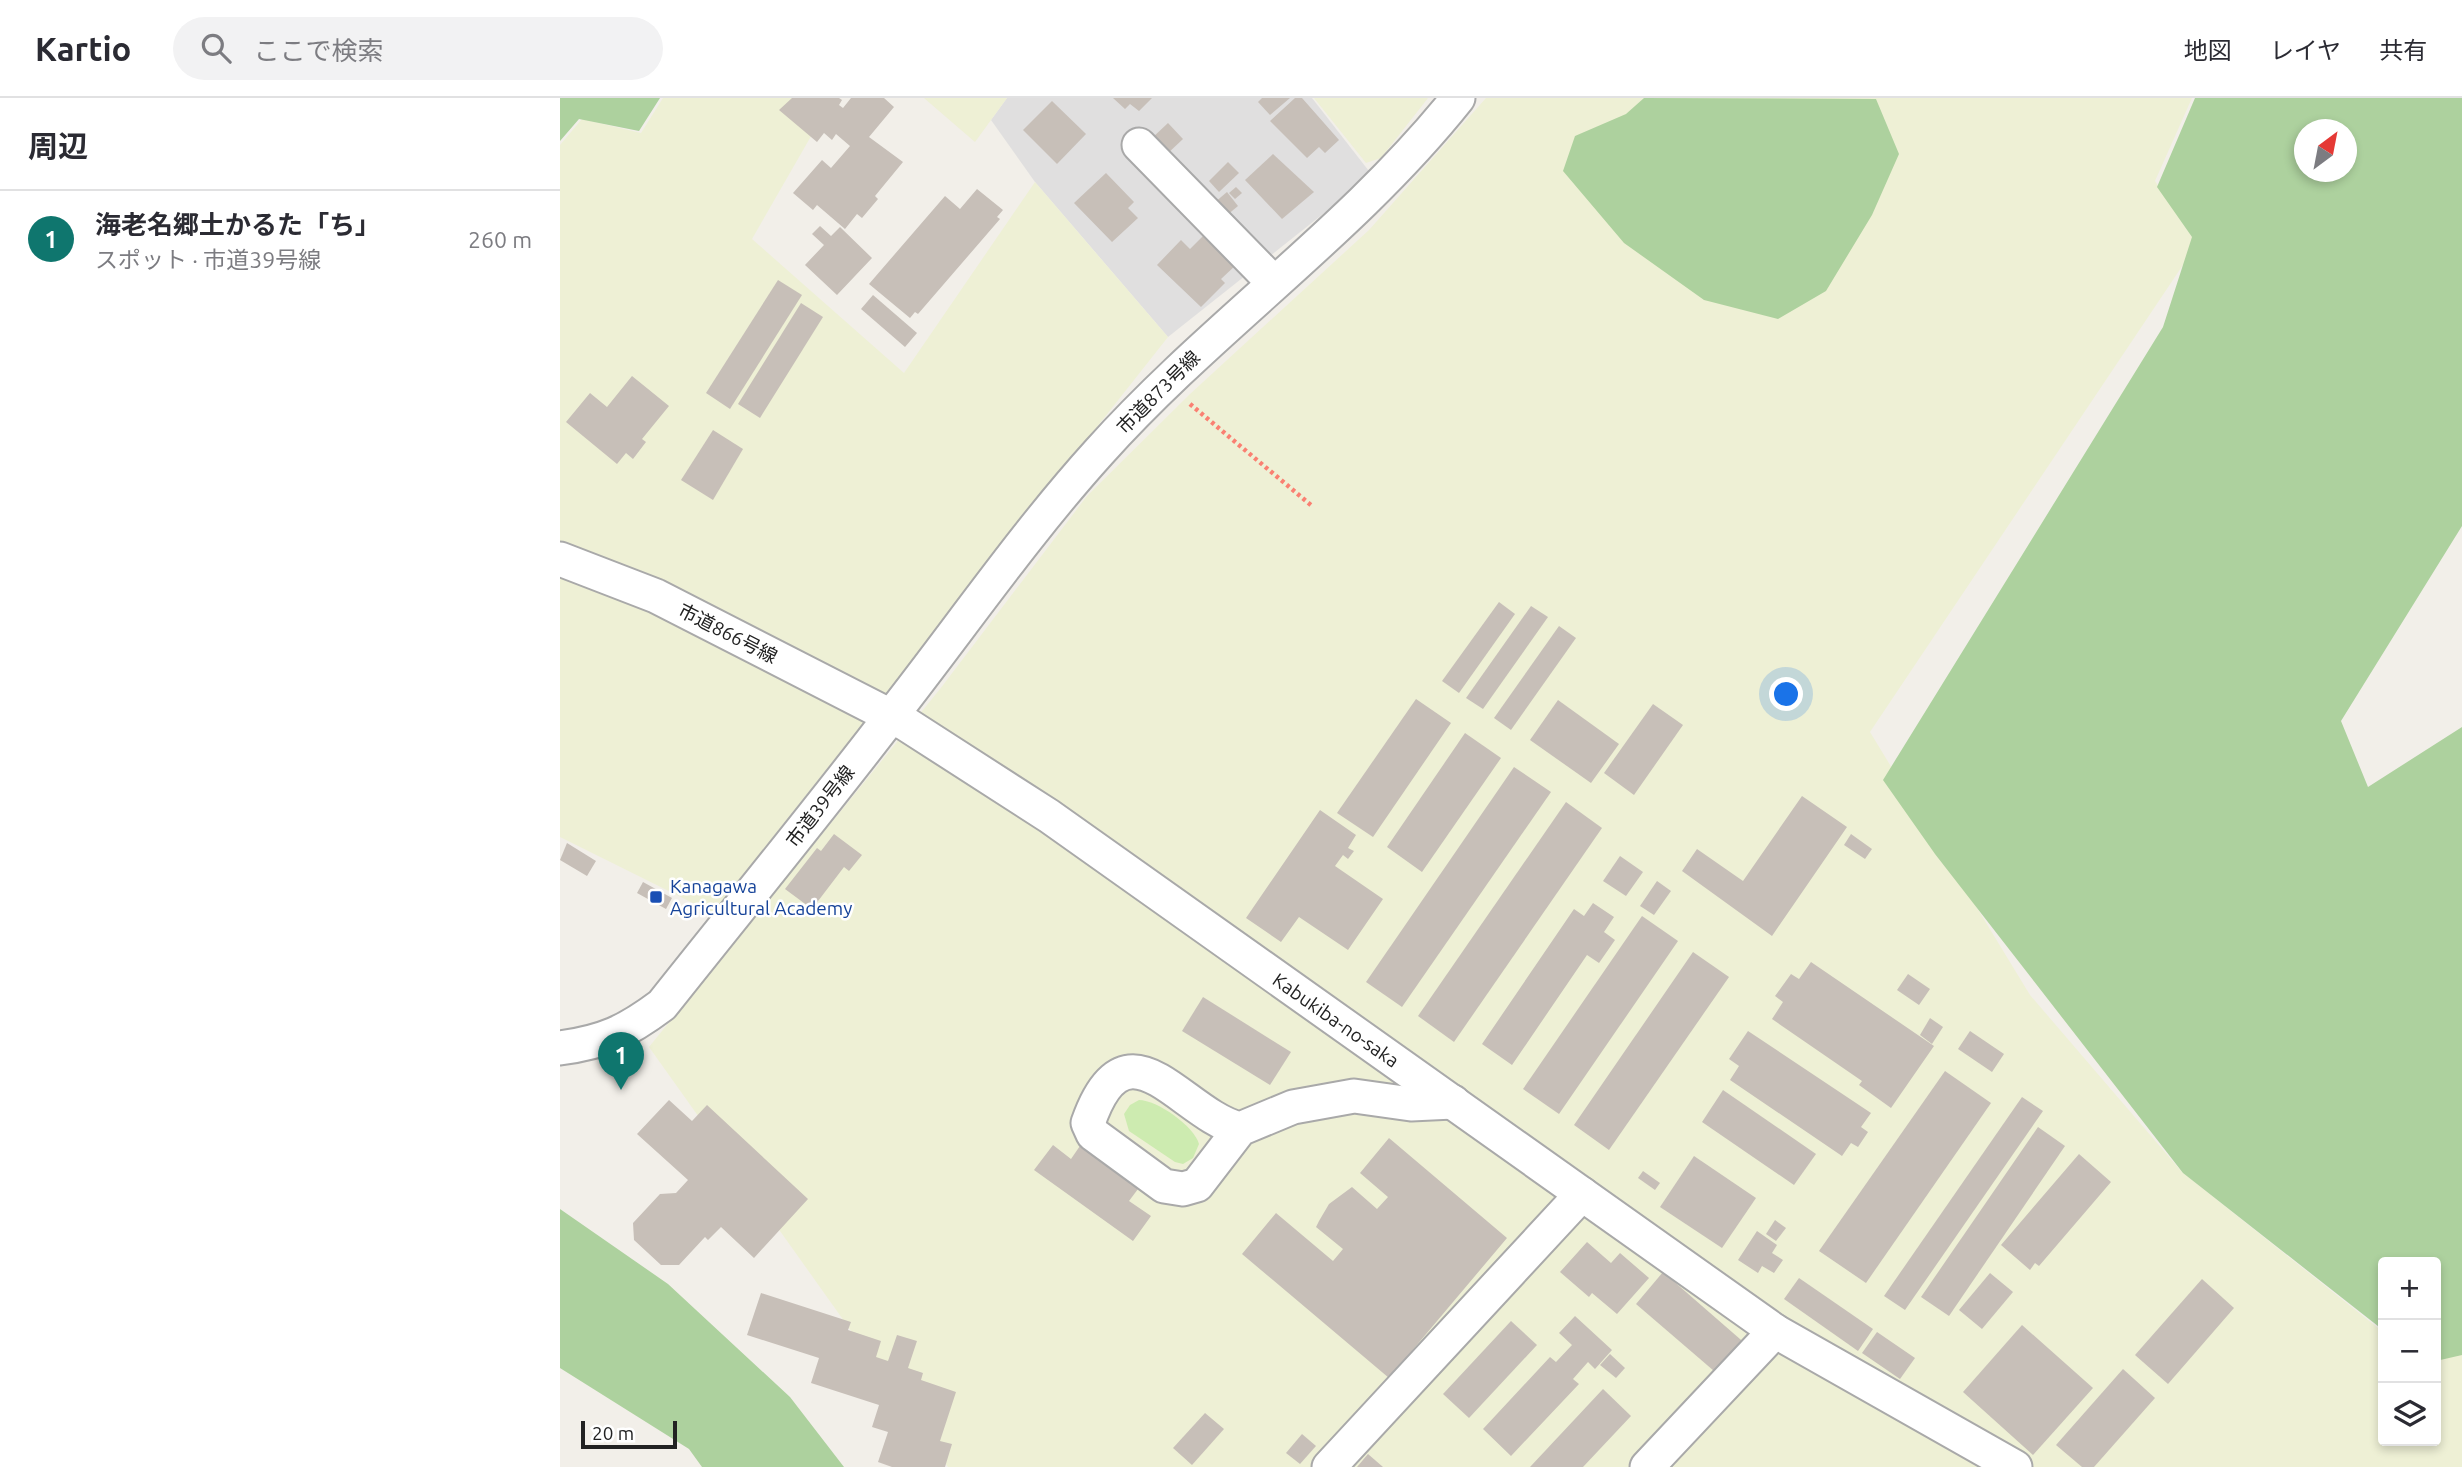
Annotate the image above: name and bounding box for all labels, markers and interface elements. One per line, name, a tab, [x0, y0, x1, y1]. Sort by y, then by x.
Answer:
search box	[173, 17, 663, 80]
icon: search	[197, 29, 235, 67]
text: Kartio	[35, 30, 131, 67]
text: ここで検索	[253, 36, 383, 65]
text: 地図	[2184, 37, 2232, 64]
text: レイヤ	[2270, 37, 2341, 64]
text: 共有	[2379, 37, 2427, 64]
north arrow	[2294, 119, 2357, 182]
text: 周辺	[28, 129, 88, 163]
text: 海老名郷土かるた「ち」	[95, 210, 381, 239]
text: 1	[45, 227, 57, 252]
text: 260 m	[468, 227, 532, 252]
text: スポット · 市道39号線	[95, 247, 321, 272]
street label: 市道873号線	[1112, 346, 1204, 438]
street label: 市道866号線	[675, 599, 781, 667]
your location	[1769, 677, 1803, 711]
street label: 市道39号線	[781, 761, 859, 851]
place label: Kanagawa Agricultural Academy	[670, 875, 852, 919]
marker: Kanagawa Agricultural Academy	[648, 889, 664, 905]
street label: Kabukiba-no-saka	[1269, 968, 1403, 1072]
pin: 1	[598, 1032, 644, 1090]
map controls	[2378, 1257, 2441, 1446]
button: +	[2378, 1257, 2441, 1320]
button: −	[2378, 1320, 2441, 1383]
button: layers	[2378, 1383, 2441, 1446]
scale bar	[581, 1418, 677, 1450]
text: 20 m	[592, 1422, 634, 1444]

